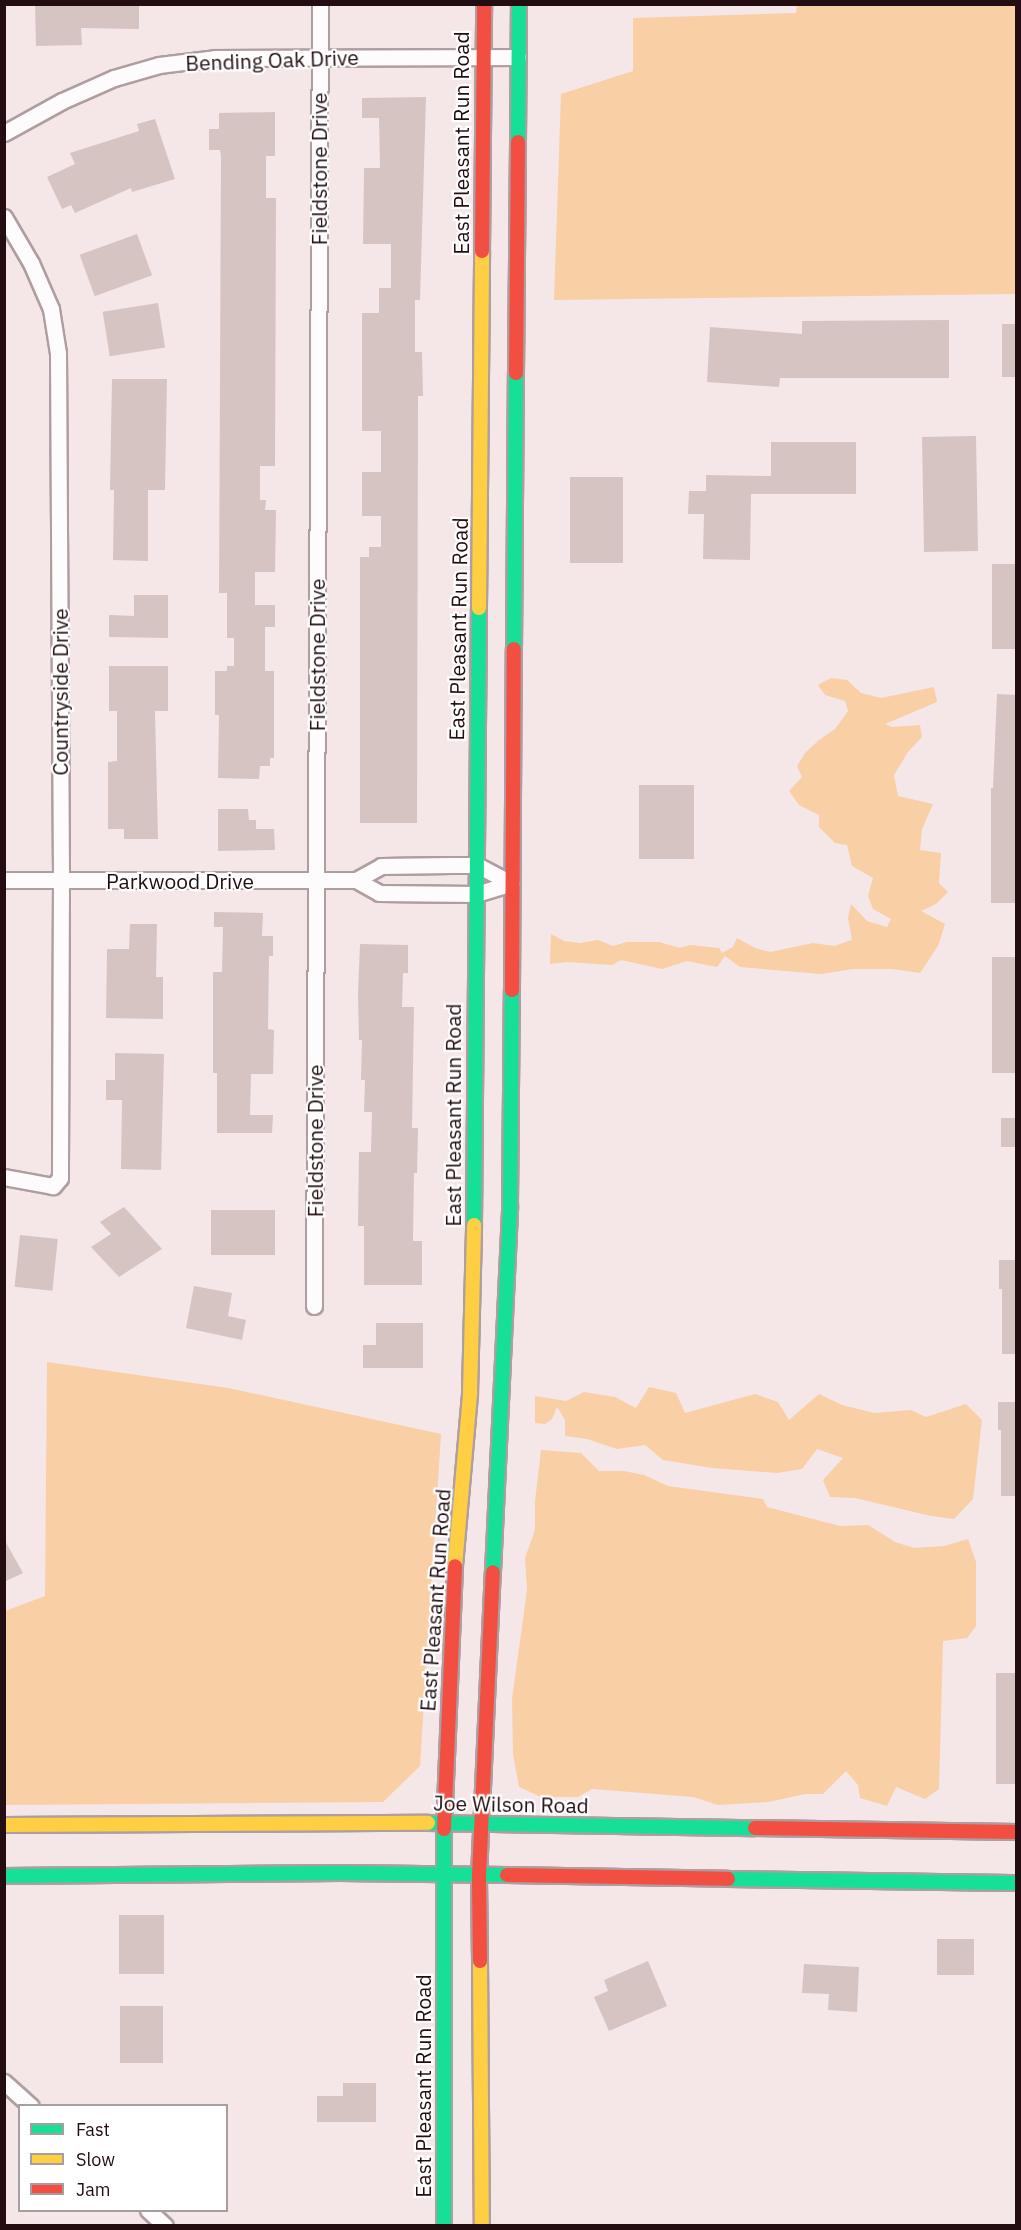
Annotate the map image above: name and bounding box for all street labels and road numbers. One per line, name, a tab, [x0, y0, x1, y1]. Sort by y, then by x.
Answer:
street label: East Pleasant Run Road	[448, 31, 474, 255]
street label: Bending Oak Drive	[185, 44, 359, 76]
street label: Fieldstone Drive	[306, 93, 332, 245]
street label: East Pleasant Run Road	[443, 517, 473, 741]
street label: Fieldstone Drive	[304, 579, 330, 731]
street label: Countryside Drive	[47, 608, 73, 776]
street label: Parkwood Drive	[106, 868, 254, 894]
street label: East Pleasant Run Road	[440, 1003, 466, 1227]
street label: Fieldstone Drive	[302, 1065, 328, 1217]
street label: East Pleasant Run Road	[415, 1488, 455, 1712]
street label: Joe Wilson Road	[433, 1790, 589, 1818]
street label: East Pleasant Run Road	[410, 1974, 436, 2198]

